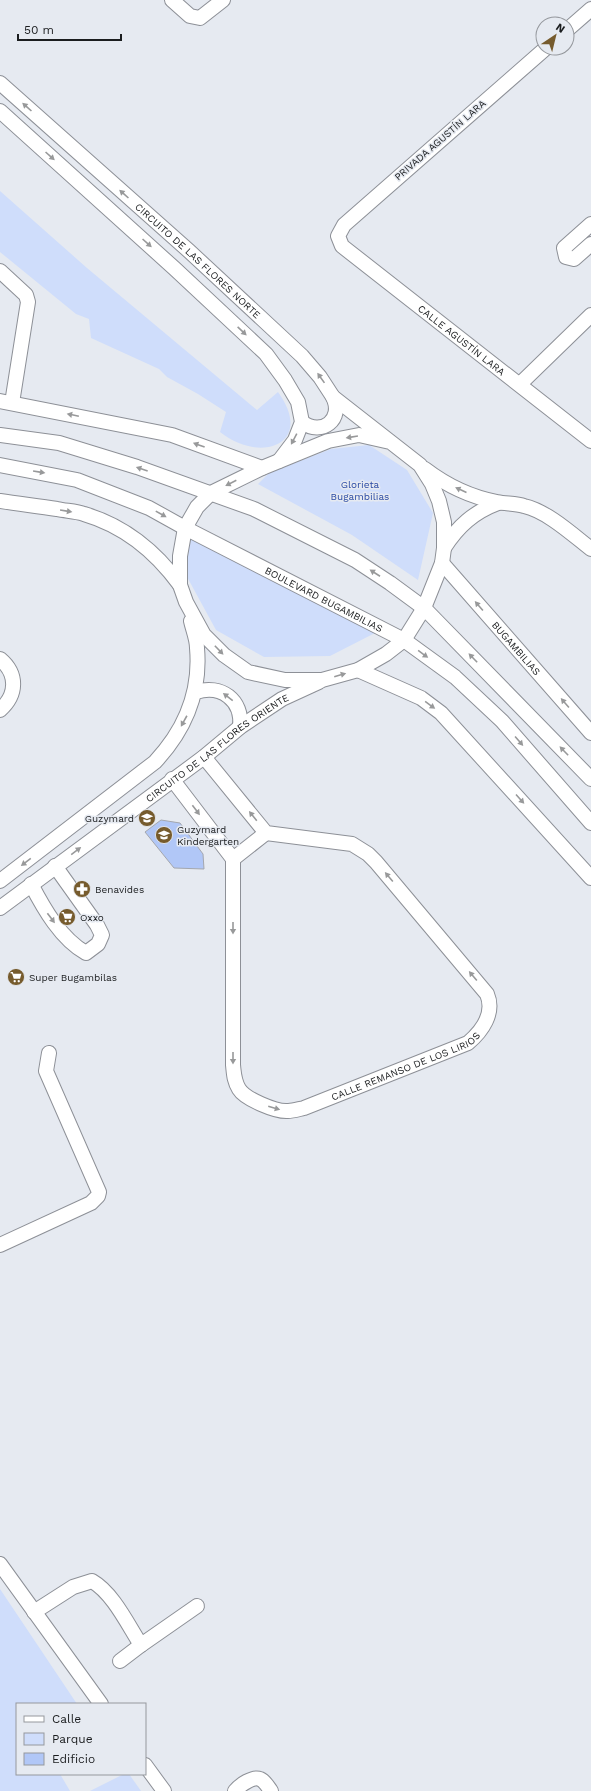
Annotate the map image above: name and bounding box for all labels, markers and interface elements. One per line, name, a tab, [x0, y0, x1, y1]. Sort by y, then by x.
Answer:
scale bar	[18, 16, 121, 42]
north arrow	[535, 16, 575, 56]
text: N	[553, 21, 568, 36]
text: 50 m	[24, 23, 54, 37]
street label: PRIVADA AGUSTÍN LARA	[392, 97, 488, 182]
one-way arrow	[22, 103, 32, 112]
one-way arrow	[45, 151, 55, 161]
one-way arrow	[119, 189, 129, 198]
street label: CIRCUITO DE LAS FLORES NORTE	[133, 201, 263, 320]
one-way arrow	[141, 238, 152, 247]
street label: CALLE AGUSTÍN LARA	[416, 302, 508, 377]
one-way arrow	[237, 327, 247, 336]
one-way arrow	[317, 373, 325, 384]
one-way arrow	[67, 412, 79, 418]
one-way arrow	[291, 433, 297, 445]
one-way arrow	[345, 434, 358, 440]
one-way arrow	[192, 442, 204, 448]
one-way arrow	[136, 466, 148, 472]
one-way arrow	[32, 469, 45, 475]
park label: Glorieta Bugambilias	[331, 479, 389, 502]
one-way arrow	[225, 480, 237, 486]
one-way arrow	[455, 487, 467, 493]
one-way arrow	[60, 508, 72, 514]
one-way arrow	[155, 511, 166, 518]
street label: BOULEVARD BUGAMBILIAS	[263, 564, 385, 634]
one-way arrow	[370, 569, 381, 577]
one-way arrow	[475, 601, 484, 611]
street label: BUGAMBILIAS	[490, 619, 543, 677]
one-way arrow	[214, 645, 224, 655]
one-way arrow	[418, 650, 429, 658]
one-way arrow	[468, 653, 478, 663]
one-way arrow	[334, 672, 346, 678]
street label: CIRCUITO DE LAS FLORES ORIENTE	[143, 691, 290, 804]
one-way arrow	[223, 692, 234, 701]
one-way arrow	[561, 698, 570, 709]
one-way arrow	[425, 701, 436, 709]
one-way arrow	[181, 715, 188, 727]
one-way arrow	[515, 736, 524, 747]
one-way arrow	[559, 746, 569, 756]
one-way arrow	[515, 794, 524, 804]
one-way arrow	[191, 805, 200, 816]
school or university icon: Guzymard	[137, 808, 157, 828]
one-way arrow	[248, 811, 257, 822]
place label: Guzymard	[85, 813, 134, 824]
place label: Guzymard Kindergarten	[177, 824, 239, 847]
school or university icon: Guzymard Kindergarten	[154, 825, 174, 845]
one-way arrow	[71, 847, 81, 855]
one-way arrow	[20, 857, 31, 866]
one-way arrow	[385, 872, 394, 882]
pharmacy icon: Benavides	[72, 879, 92, 899]
place label: Benavides	[95, 884, 144, 895]
supermarket icon: Oxxo	[57, 907, 77, 927]
place label: Oxxo	[80, 912, 104, 923]
one-way arrow	[47, 913, 55, 923]
one-way arrow	[230, 922, 236, 935]
supermarket icon: Super Bugambilas	[6, 967, 26, 987]
one-way arrow	[469, 971, 478, 981]
place label: Super Bugambilas	[29, 972, 117, 983]
street label: CALLE REMANSO DE LOS LIRIOS	[330, 1029, 482, 1102]
one-way arrow	[230, 1052, 236, 1065]
one-way arrow	[268, 1105, 280, 1111]
legend	[16, 1703, 146, 1775]
text: Calle	[52, 1712, 81, 1726]
text: Parque	[52, 1732, 93, 1746]
text: Edificio	[52, 1752, 95, 1766]

